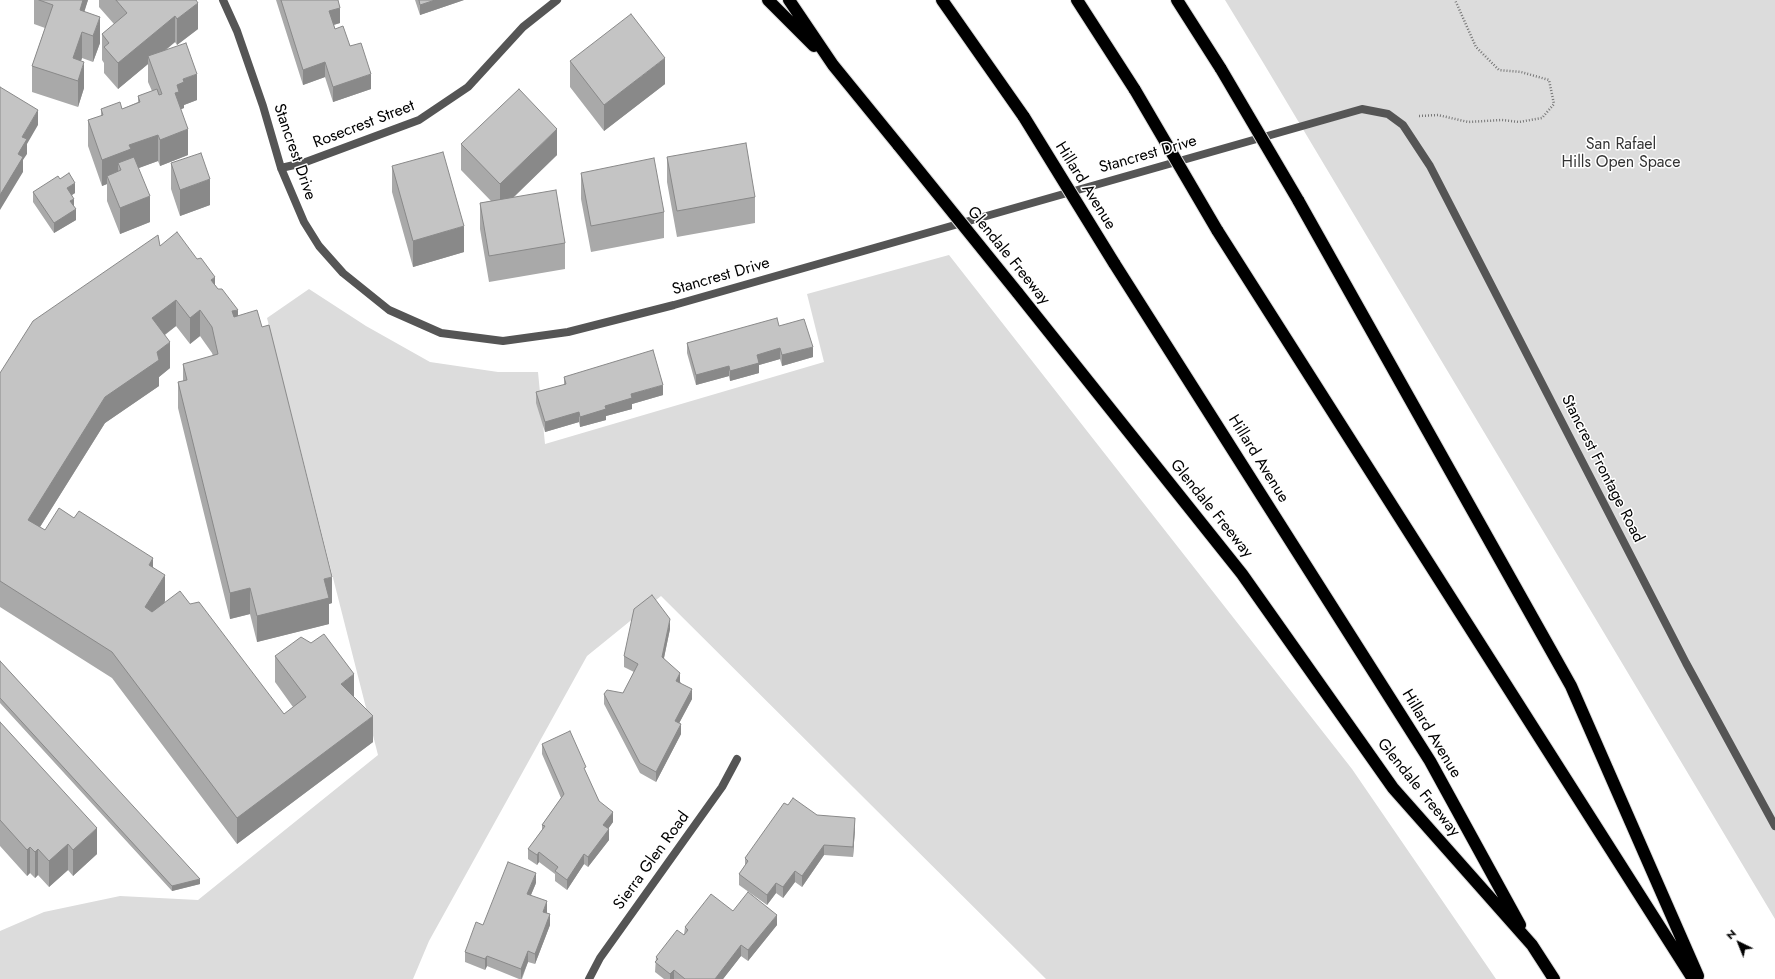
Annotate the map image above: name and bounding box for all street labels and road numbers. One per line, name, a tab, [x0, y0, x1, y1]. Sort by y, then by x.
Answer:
street label: Rosecrest Street	[311, 97, 417, 153]
street label: Stancrest Drive	[269, 101, 319, 203]
street label: Stancrest Drive	[1097, 132, 1199, 178]
street label: Hillard Avenue	[1050, 139, 1120, 233]
street label: Glendale Freeway	[962, 203, 1054, 309]
street label: Stancrest Drive	[670, 254, 772, 300]
street label: Stancrest Frontage Road	[1556, 392, 1648, 546]
street label: Hillard Avenue	[1223, 412, 1293, 506]
street label: Glendale Freeway	[1165, 456, 1257, 562]
street label: Hillard Avenue	[1397, 686, 1465, 782]
street label: Glendale Freeway	[1372, 735, 1464, 841]
street label: Sierra Glen Road	[610, 808, 694, 914]

